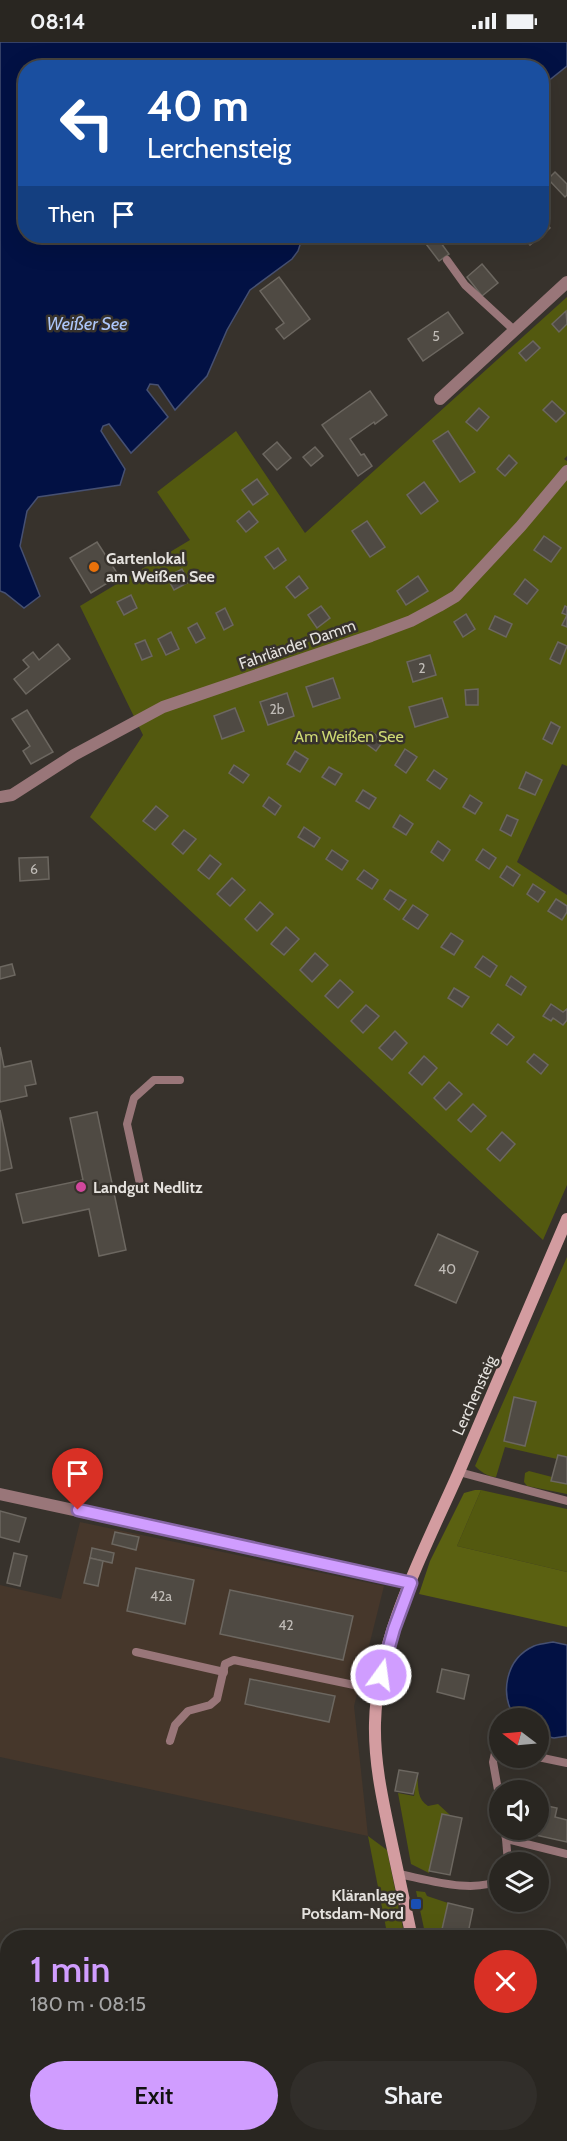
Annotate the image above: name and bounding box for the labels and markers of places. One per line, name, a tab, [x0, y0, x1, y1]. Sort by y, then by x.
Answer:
place label: Gartenlokal am Weißen See	[106, 549, 215, 586]
marker: Gartenlokal am Weißen See	[87, 560, 101, 574]
place label: Landgut Nedlitz	[93, 1178, 203, 1197]
marker: Landgut Nedlitz	[74, 1180, 88, 1194]
pin	[52, 1448, 103, 1510]
place label: Kläranlage Potsdam-Nord	[301, 1886, 404, 1923]
marker: Kläranlage Potsdam-Nord	[409, 1897, 423, 1911]

